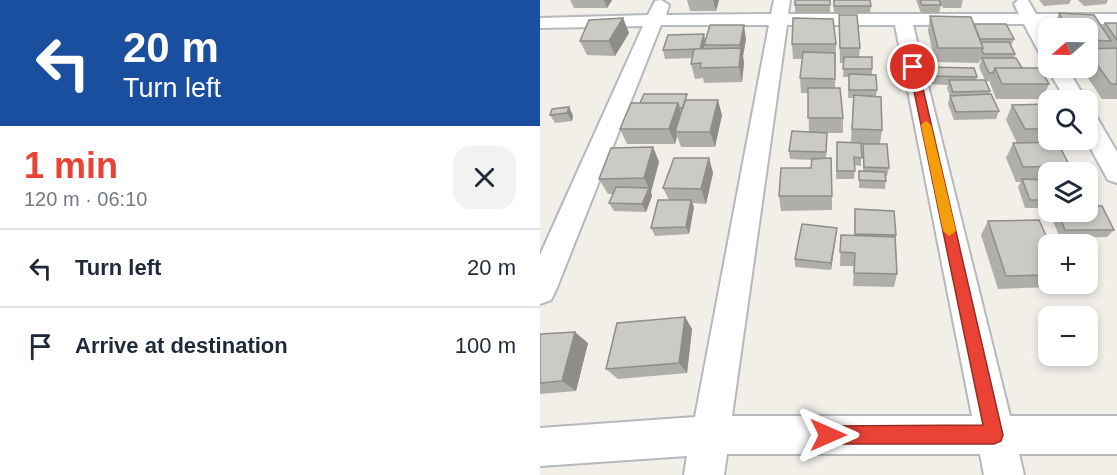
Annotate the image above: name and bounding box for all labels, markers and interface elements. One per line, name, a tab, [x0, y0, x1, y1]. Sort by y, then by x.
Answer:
north arrow	[1038, 18, 1098, 78]
map controls	[1038, 18, 1098, 366]
icon: left	[24, 24, 102, 102]
text: 20 m	[123, 24, 219, 71]
pin	[887, 41, 938, 92]
icon: arrive	[896, 50, 929, 83]
text: Turn left	[123, 73, 221, 103]
button: search	[1038, 90, 1098, 150]
text: 1 min	[24, 145, 118, 186]
button: close	[453, 146, 516, 209]
button: layers	[1038, 162, 1098, 222]
text: 120 m · 06:10	[24, 188, 147, 210]
button: +	[1038, 234, 1098, 294]
icon: left	[24, 252, 57, 285]
text: Turn left	[75, 255, 161, 280]
text: 20 m	[467, 255, 516, 280]
button: −	[1038, 306, 1098, 366]
icon: arrive	[24, 330, 57, 363]
text: Arrive at destination	[75, 333, 288, 358]
text: 100 m	[455, 333, 516, 358]
position arrow	[796, 403, 860, 467]

